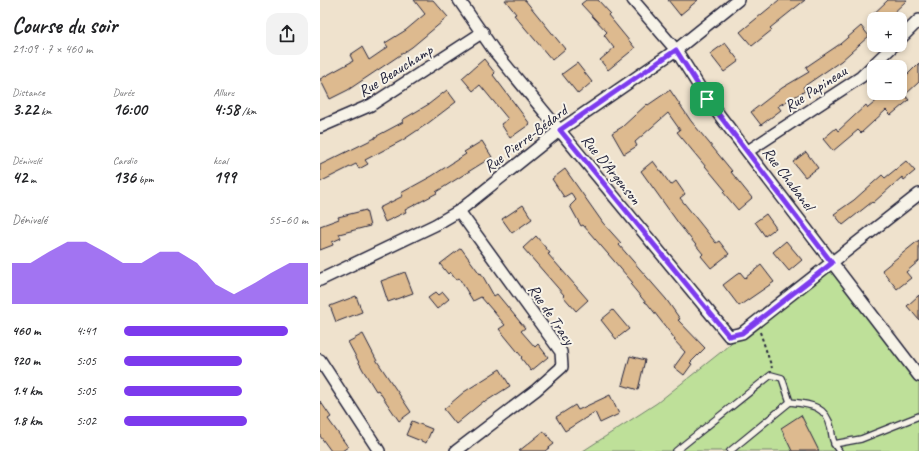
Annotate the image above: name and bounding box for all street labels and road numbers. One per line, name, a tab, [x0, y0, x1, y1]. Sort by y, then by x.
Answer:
street label: Rue Beauchamp	[355, 40, 437, 102]
street label: Rue Papineau	[781, 61, 851, 116]
street label: Rue Pierre-Bédard	[480, 99, 574, 177]
street label: Rue D'Argenson	[577, 131, 646, 209]
street label: Rue Chabanel	[758, 143, 820, 217]
street label: Rue de Tracy	[524, 280, 580, 350]

